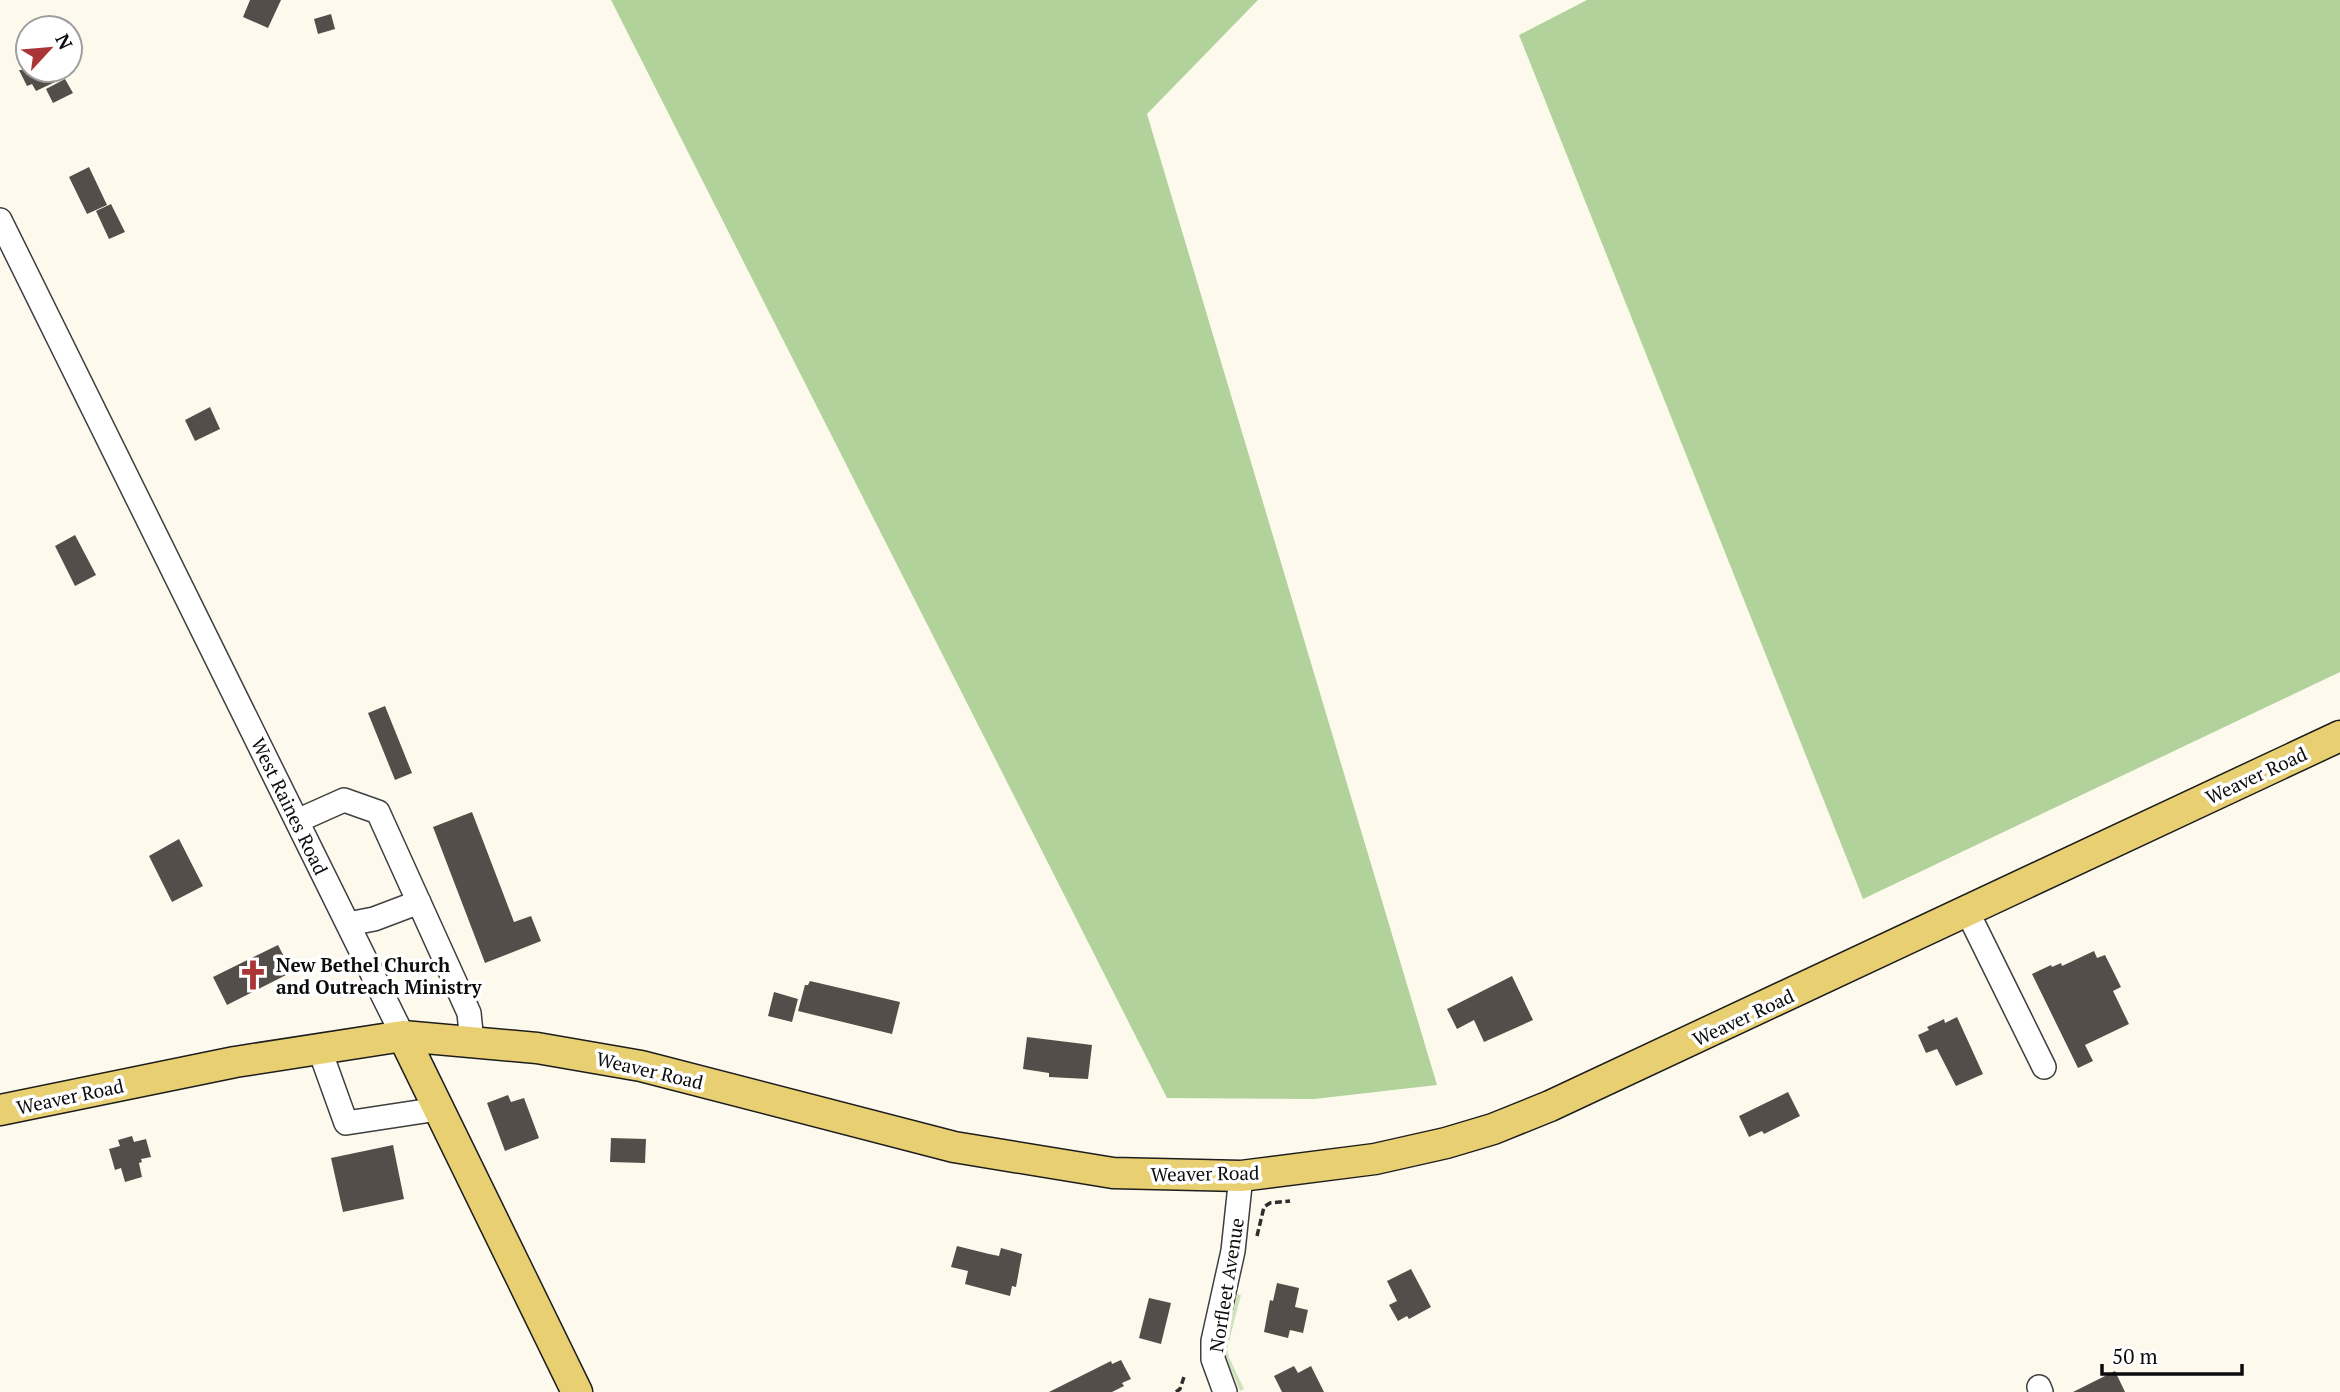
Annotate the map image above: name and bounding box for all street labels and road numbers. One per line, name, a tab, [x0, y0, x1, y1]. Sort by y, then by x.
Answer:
street label: West Raines Road	[246, 733, 334, 879]
street label: Weaver Road	[2201, 740, 2311, 809]
street label: Weaver Road	[1688, 982, 1798, 1051]
street label: Weaver Road	[594, 1046, 706, 1095]
street label: Weaver Road	[14, 1072, 126, 1120]
street label: Weaver Road	[1150, 1160, 1260, 1186]
street label: Norfleet Avenue	[1203, 1216, 1249, 1354]

